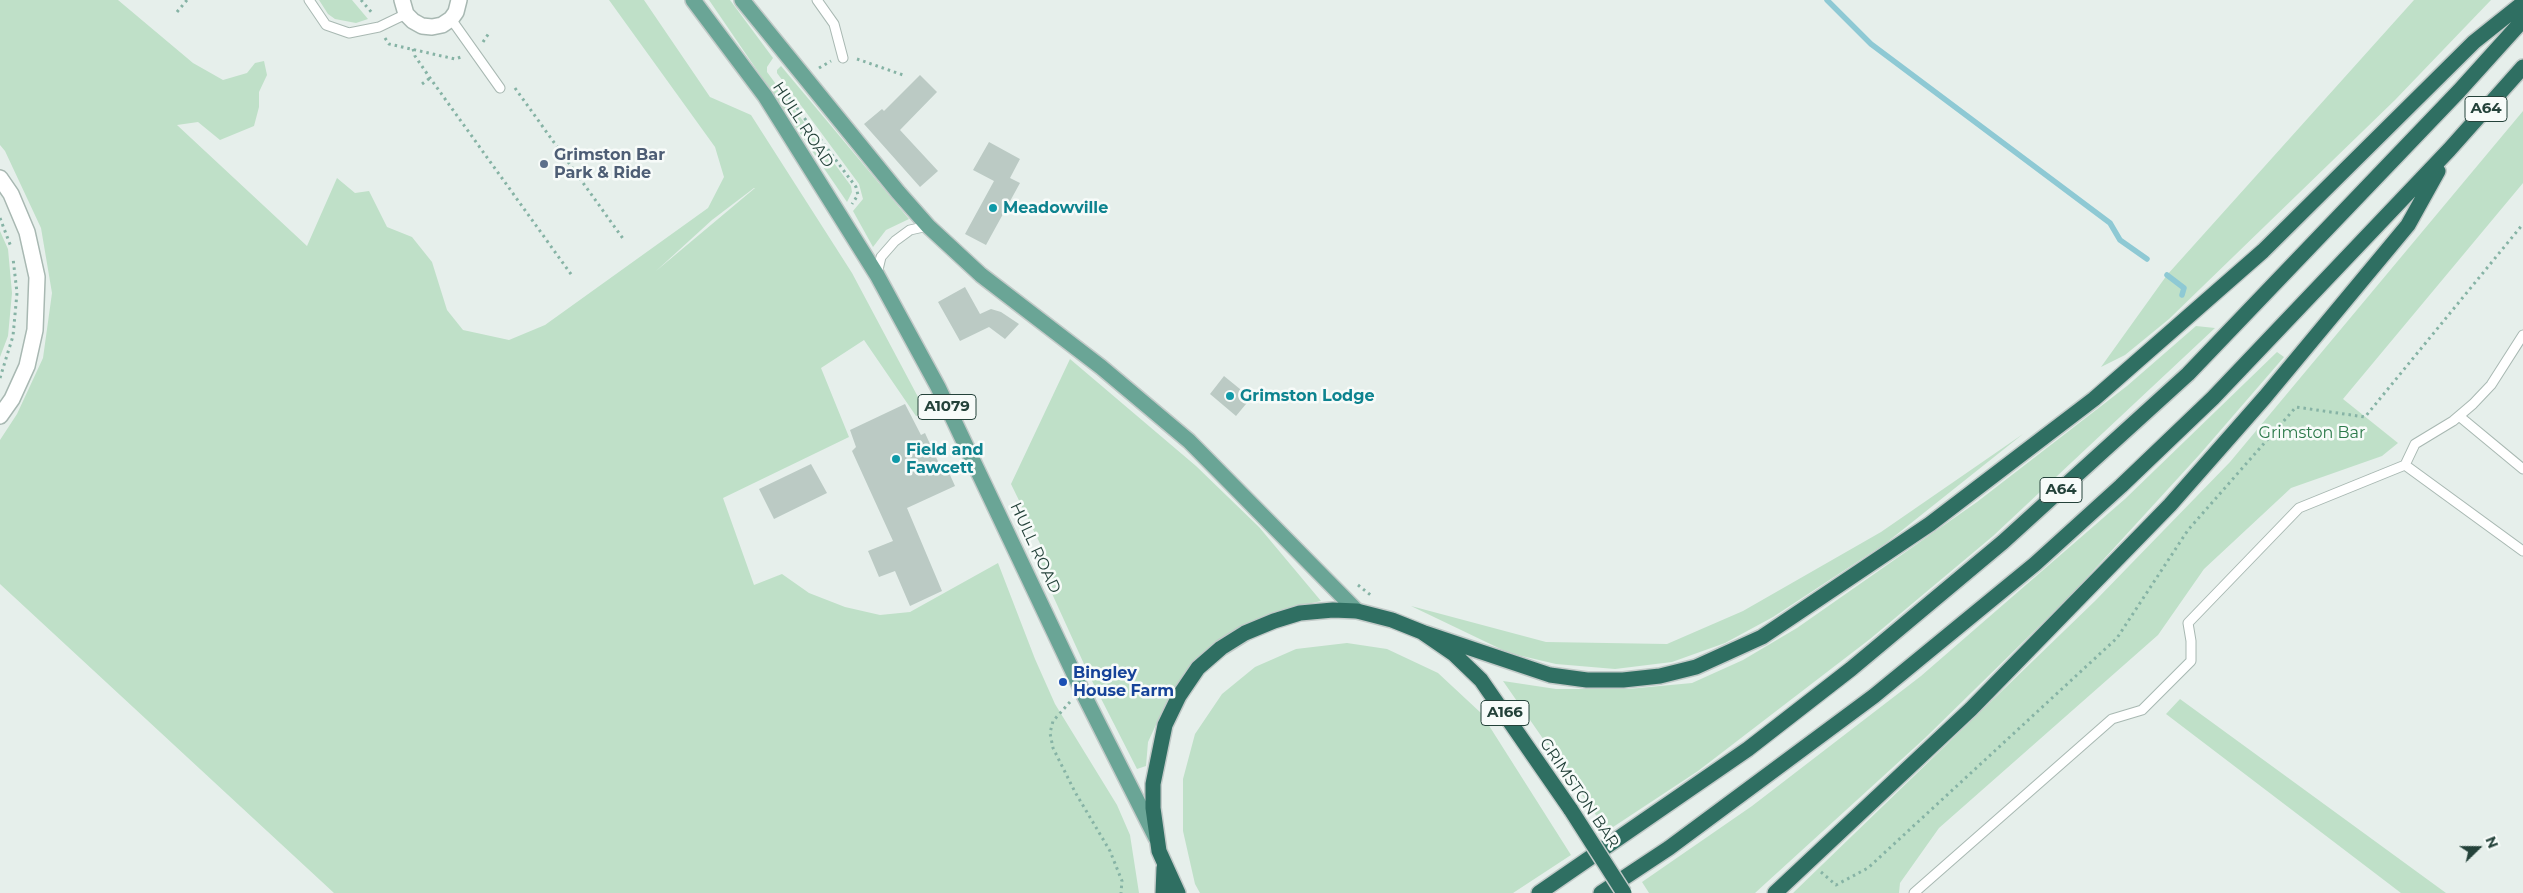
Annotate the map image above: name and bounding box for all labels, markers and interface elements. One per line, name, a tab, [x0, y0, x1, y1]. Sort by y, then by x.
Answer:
street label: HULL ROAD	[768, 79, 838, 171]
road number: A64	[2465, 96, 2507, 122]
place label: Grimston Bar Park & Ride	[554, 145, 665, 183]
marker: Grimston Bar Park & Ride	[538, 158, 550, 170]
place label: Meadowville	[1003, 198, 1108, 218]
marker: Meadowville	[987, 202, 999, 214]
place label: Grimston Lodge	[1240, 386, 1374, 406]
marker: Grimston Lodge	[1224, 390, 1236, 402]
road number: A1079	[918, 394, 976, 420]
park label: Grimston Bar	[2259, 423, 2365, 443]
place label: Field and Fawcett	[906, 440, 984, 478]
marker: Field and Fawcett	[890, 453, 902, 465]
road number: A64	[2040, 478, 2082, 502]
street label: HULL ROAD	[1006, 499, 1064, 597]
place label: Bingley House Farm	[1073, 663, 1174, 701]
marker: Bingley House Farm	[1057, 676, 1069, 688]
road number: A166	[1481, 700, 1529, 726]
street label: GRIMSTON BAR	[1535, 734, 1623, 852]
north arrow	[2453, 823, 2503, 873]
text: N	[2481, 834, 2502, 851]

